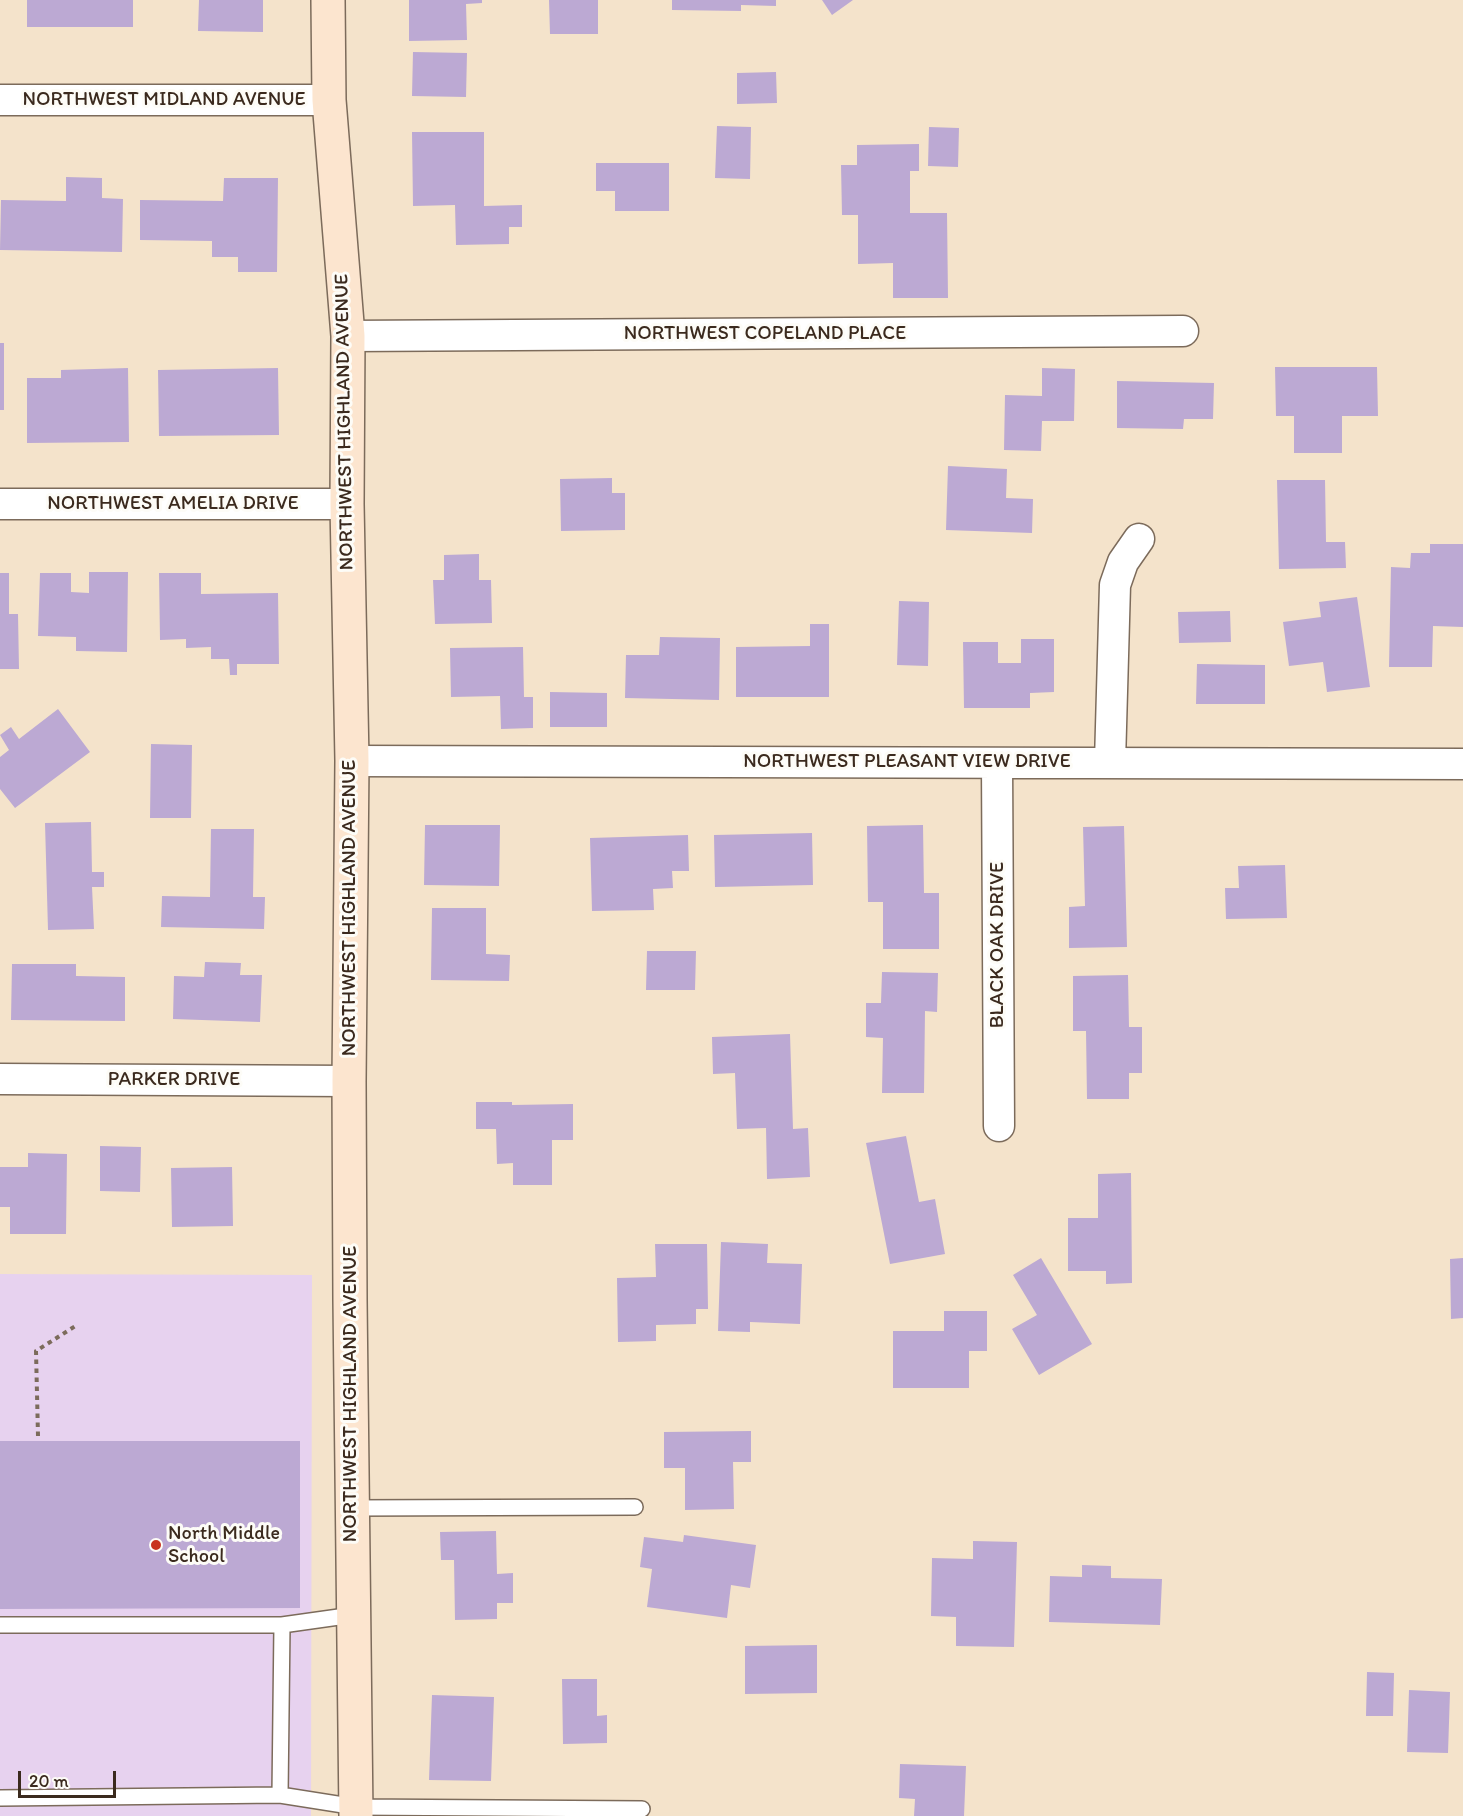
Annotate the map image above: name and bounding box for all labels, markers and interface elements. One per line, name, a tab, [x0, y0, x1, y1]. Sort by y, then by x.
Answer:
street label: NORTHWEST MIDLAND AVENUE	[23, 88, 305, 112]
street label: NORTHWEST HIGHLAND AVENUE	[330, 273, 360, 571]
street label: NORTHWEST COPELAND PLACE	[624, 322, 906, 346]
street label: NORTHWEST AMELIA DRIVE	[47, 492, 299, 516]
street label: NORTHWEST PLEASANT VIEW DRIVE	[743, 750, 1071, 774]
street label: NORTHWEST HIGHLAND AVENUE	[338, 760, 362, 1056]
street label: BLACK OAK DRIVE	[986, 862, 1010, 1028]
street label: PARKER DRIVE	[108, 1068, 240, 1092]
street label: NORTHWEST HIGHLAND AVENUE	[339, 1246, 363, 1542]
place label: North Middle School	[168, 1522, 280, 1569]
marker: North Middle School	[149, 1538, 163, 1552]
scale bar	[21, 1759, 118, 1797]
text: 20 m	[29, 1770, 69, 1792]

